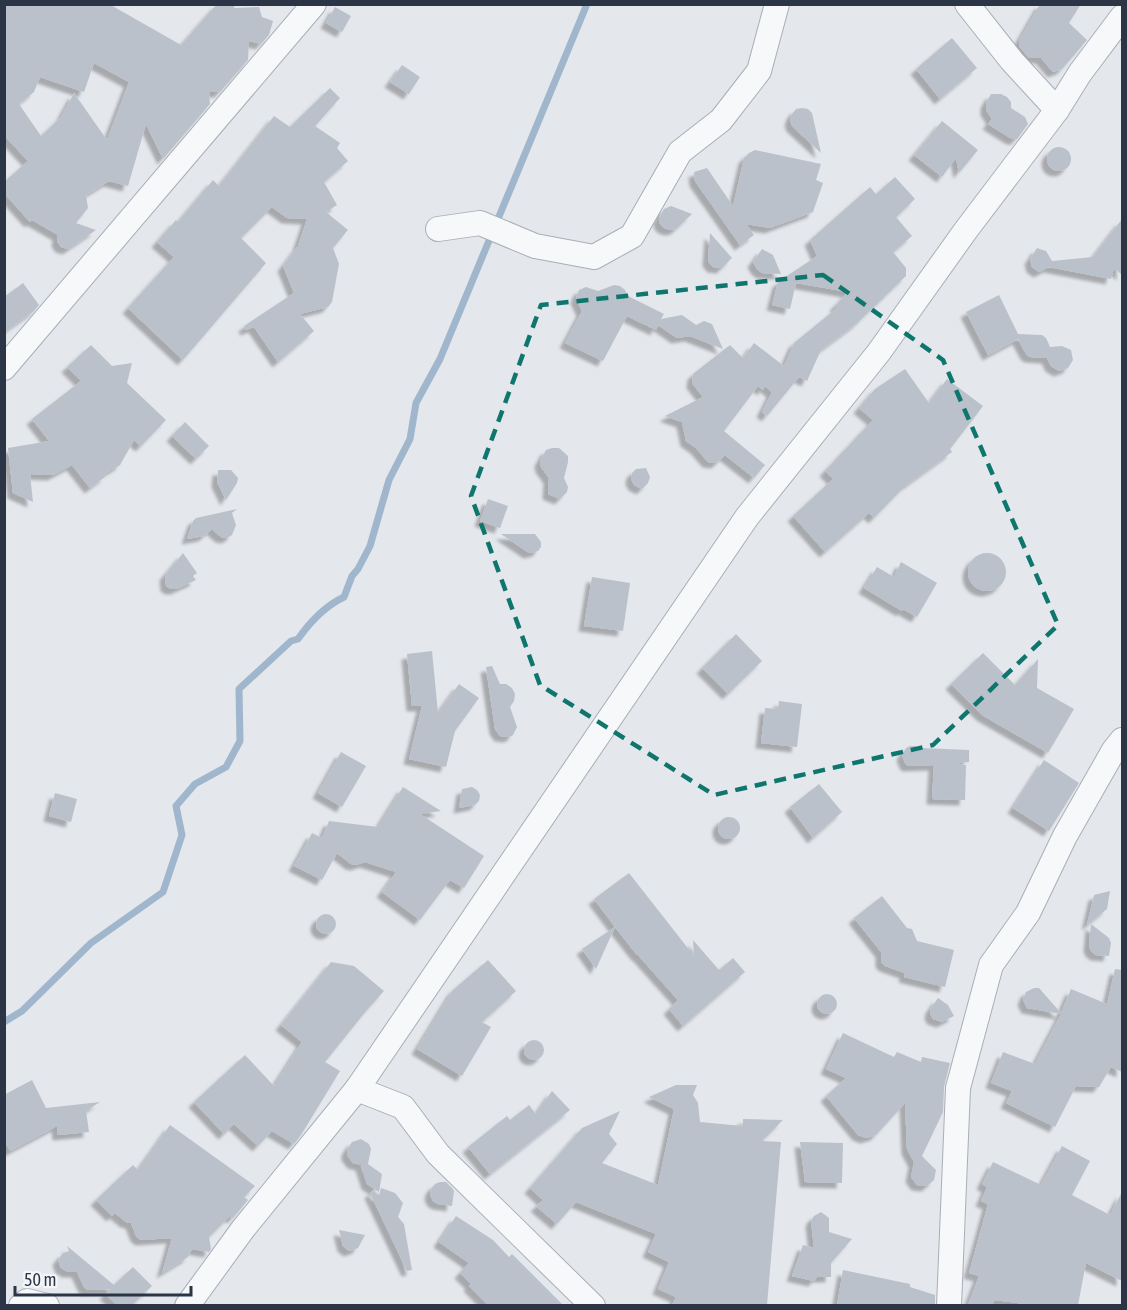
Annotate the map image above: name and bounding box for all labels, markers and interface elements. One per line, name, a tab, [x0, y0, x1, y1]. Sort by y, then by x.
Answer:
scale bar	[15, 1259, 190, 1297]
text: 50 m	[24, 1269, 56, 1290]

